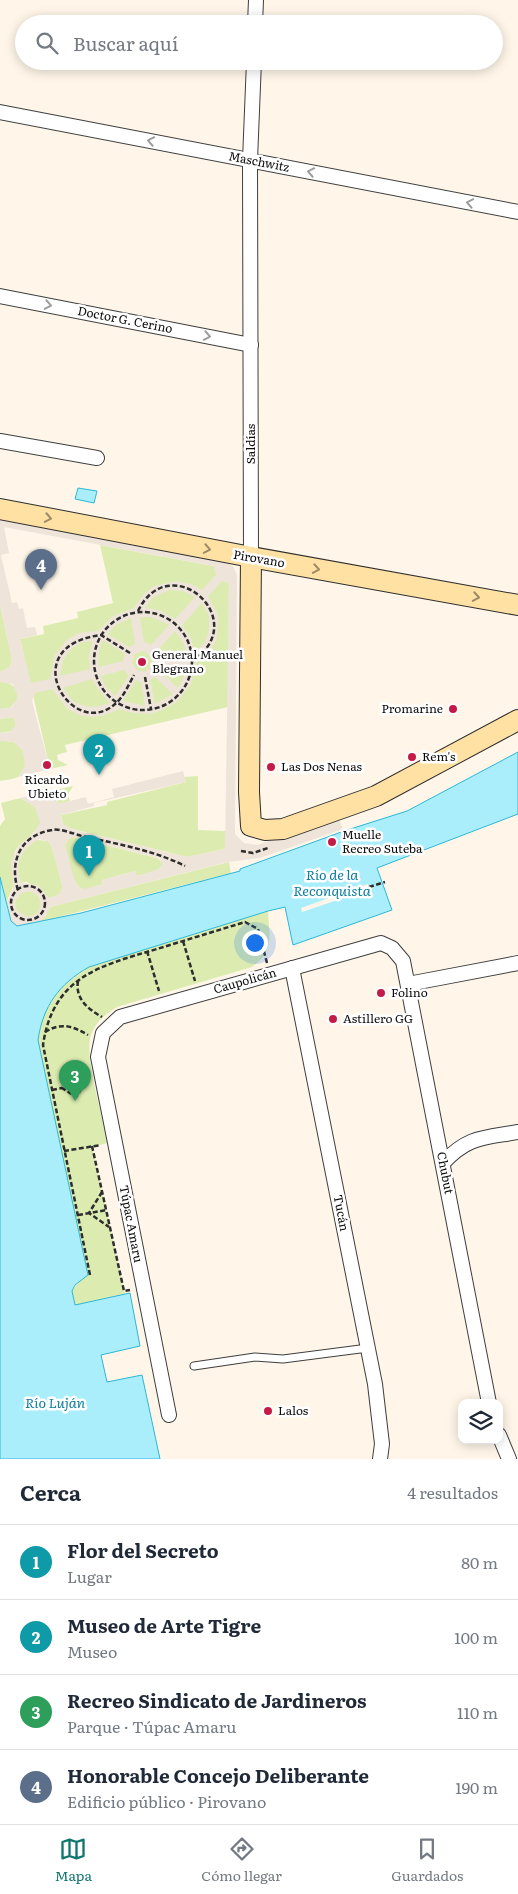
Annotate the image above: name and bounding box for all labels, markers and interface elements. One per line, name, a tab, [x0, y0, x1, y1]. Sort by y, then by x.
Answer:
search box	[15, 15, 503, 70]
icon: search	[33, 29, 61, 57]
text: Buscar aquí	[73, 29, 178, 57]
one-way arrow	[147, 137, 155, 147]
street label: Maschwitz	[227, 146, 291, 176]
one-way arrow	[306, 167, 315, 178]
one-way arrow	[466, 198, 475, 209]
one-way arrow	[43, 300, 52, 310]
street label: Doctor G. Cerino	[76, 301, 174, 337]
one-way arrow	[203, 331, 212, 341]
street label: Saldías	[241, 423, 259, 464]
one-way arrow	[43, 513, 52, 523]
one-way arrow	[203, 543, 212, 554]
street label: Pirovano	[232, 545, 286, 571]
pin: 4	[25, 549, 57, 590]
one-way arrow	[311, 563, 320, 573]
one-way arrow	[471, 592, 480, 602]
place label: General Manuel Blegrano	[152, 645, 243, 677]
marker: General Manuel Blegrano	[136, 656, 148, 668]
place label: Promarine	[382, 699, 443, 717]
marker: Promarine	[447, 703, 459, 715]
pin: 2	[83, 734, 115, 775]
place label: Rem's	[422, 747, 456, 765]
marker: Rem's	[406, 751, 418, 763]
place label: Las Dos Nenas	[281, 757, 362, 775]
marker: Ricardo Ubieto	[41, 759, 53, 771]
marker: Las Dos Nenas	[265, 761, 277, 773]
place label: Ricardo Ubieto	[25, 770, 69, 802]
place label: Muelle Recreo Suteba	[342, 825, 423, 857]
pin: 1	[73, 835, 105, 876]
marker: Muelle Recreo Suteba	[326, 836, 338, 848]
water label: Río de la Reconquista	[293, 864, 371, 900]
your location	[242, 930, 268, 956]
street label: Caupolicán	[211, 962, 278, 998]
place label: Folino	[391, 983, 428, 1001]
marker: Folino	[375, 987, 387, 999]
place label: Astillero GG	[343, 1009, 413, 1027]
marker: Astillero GG	[327, 1013, 339, 1025]
pin: 3	[59, 1060, 91, 1101]
street label: Chubut	[433, 1150, 459, 1196]
street label: Túpac Amaru	[116, 1184, 148, 1264]
street label: Tucán	[330, 1193, 354, 1232]
water label: Río Luján	[25, 1392, 86, 1412]
map controls	[458, 1399, 503, 1444]
button: layers	[458, 1399, 503, 1444]
place label: Lalos	[278, 1401, 309, 1419]
marker: Lalos	[262, 1405, 274, 1417]
text: Cerca	[20, 1476, 81, 1507]
text: 4 resultados	[407, 1480, 498, 1504]
text: Flor del Secreto	[67, 1536, 219, 1564]
text: 1	[33, 1550, 39, 1574]
text: 80 m	[461, 1550, 498, 1574]
text: Lugar	[67, 1564, 112, 1588]
text: Museo de Arte Tigre	[67, 1611, 261, 1639]
text: 2	[32, 1625, 40, 1649]
text: 100 m	[454, 1625, 498, 1649]
text: Museo	[67, 1639, 117, 1663]
text: Recreo Sindicato de Jardineros	[67, 1686, 366, 1714]
text: 3	[32, 1700, 40, 1724]
text: 110 m	[457, 1700, 498, 1724]
text: Parque · Túpac Amaru	[67, 1714, 236, 1738]
text: Honorable Concejo Deliberante	[67, 1761, 369, 1789]
text: 4	[31, 1775, 41, 1799]
text: 190 m	[455, 1775, 498, 1799]
text: Edificio público · Pirovano	[67, 1789, 266, 1813]
tab: Mapa	[55, 1835, 92, 1885]
tab: Cómo llegar	[201, 1835, 282, 1885]
tab: Guardados	[391, 1835, 463, 1885]

